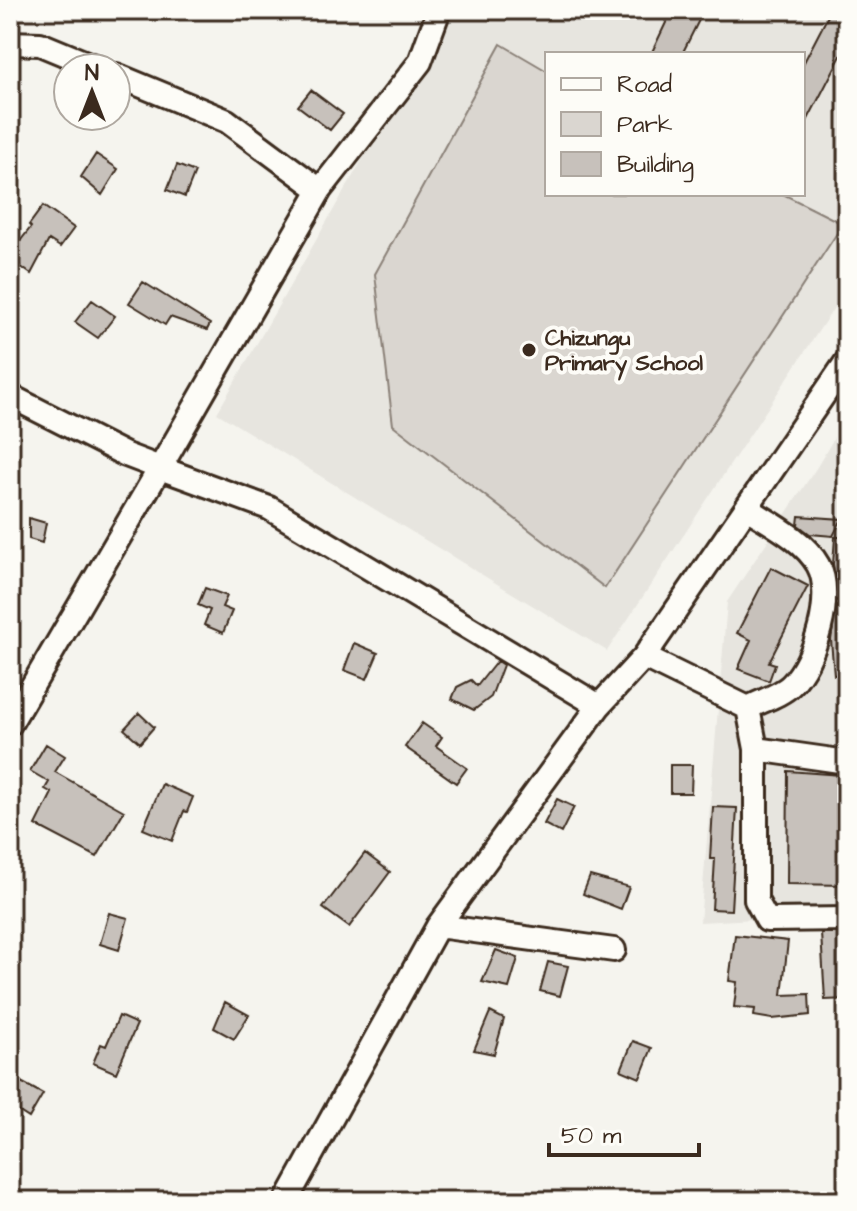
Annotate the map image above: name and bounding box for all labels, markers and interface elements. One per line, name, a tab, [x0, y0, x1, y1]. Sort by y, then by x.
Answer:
north arrow	[52, 52, 132, 132]
legend	[545, 52, 805, 196]
text: N	[85, 58, 99, 89]
text: Road	[617, 68, 672, 102]
text: Park	[617, 108, 673, 142]
text: Building	[617, 148, 694, 183]
place label: Chizungu Primary School	[545, 323, 704, 381]
marker: Chizungu Primary School	[520, 341, 538, 359]
scale bar	[549, 1107, 699, 1157]
text: 50 m	[561, 1119, 622, 1153]

